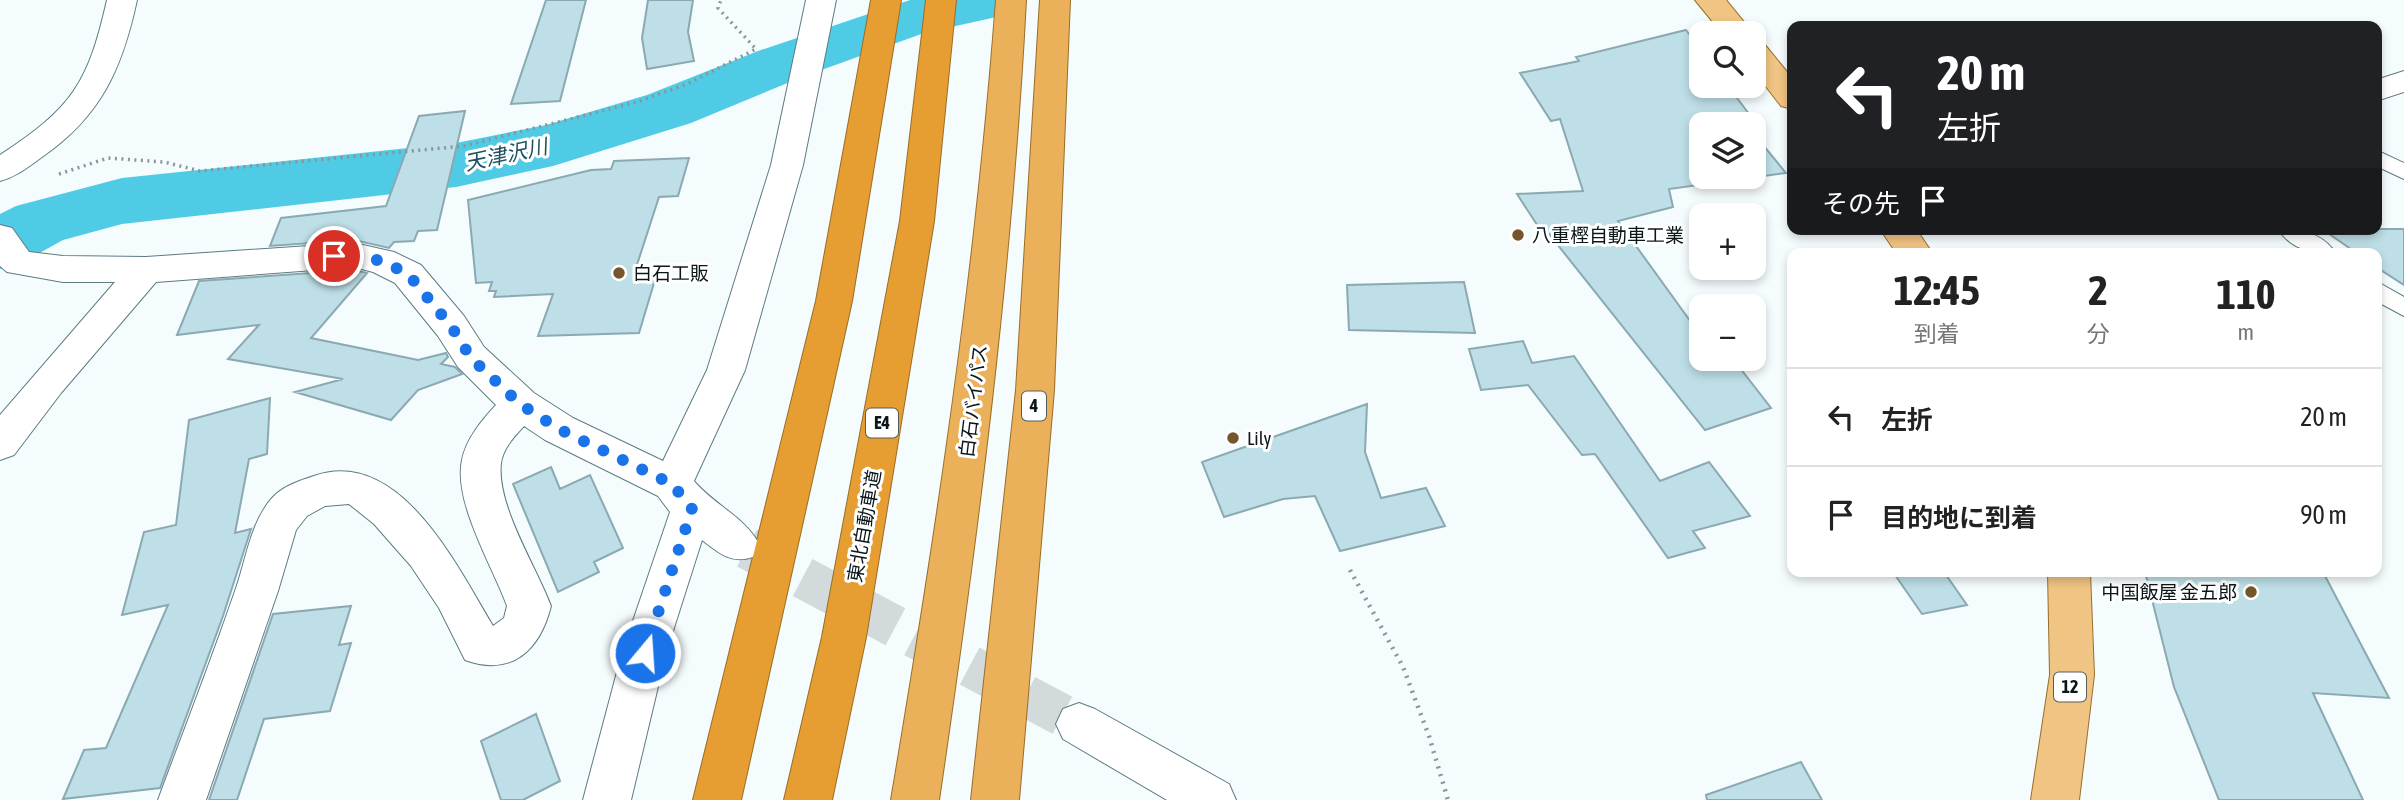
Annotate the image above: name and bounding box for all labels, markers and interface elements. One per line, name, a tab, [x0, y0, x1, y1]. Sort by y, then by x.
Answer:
map controls	[1689, 21, 1766, 371]
button: search	[1689, 21, 1766, 98]
text: 20 m	[1937, 44, 2025, 100]
icon: left	[1822, 49, 1913, 140]
text: 左折	[1937, 109, 2001, 146]
button: layers	[1689, 112, 1766, 189]
water label: 天津沢川	[462, 133, 551, 174]
icon: arrive	[1914, 182, 1952, 220]
text: その先	[1822, 189, 1900, 219]
button: +	[1689, 203, 1766, 280]
place label: 八重樫自動車工業	[1532, 224, 1684, 246]
pin	[304, 226, 364, 286]
marker: 八重樫自動車工業	[1510, 227, 1526, 243]
icon: arrive	[315, 237, 353, 275]
place label: 白石工販	[633, 262, 709, 284]
marker: 白石工販	[611, 265, 627, 281]
text: 12:45	[1894, 266, 1980, 314]
text: 2	[2088, 266, 2108, 314]
text: 110	[2216, 270, 2275, 318]
button: −	[1689, 294, 1766, 371]
text: m	[2238, 319, 2254, 345]
text: 到着	[1914, 321, 1960, 347]
text: 分	[2087, 321, 2110, 347]
street label: 白石バイパス	[955, 343, 991, 459]
road number: 4	[1022, 392, 1046, 420]
icon: left	[1822, 398, 1860, 436]
text: 20 m	[2300, 402, 2347, 432]
text: 左折	[1881, 405, 1933, 435]
road number: E4	[866, 408, 898, 438]
place label: Lily	[1247, 427, 1272, 449]
marker: Lily	[1225, 430, 1241, 446]
street label: 東北自動車道	[843, 468, 885, 584]
icon: arrive	[1822, 496, 1860, 534]
text: 90 m	[2300, 500, 2347, 530]
text: 目的地に到着	[1881, 503, 2037, 533]
place label: 中国飯屋 金五郎	[2101, 581, 2237, 603]
marker: 中国飯屋 金五郎	[2243, 584, 2259, 600]
position arrow	[608, 616, 682, 690]
road number: 12	[2054, 672, 2086, 702]

